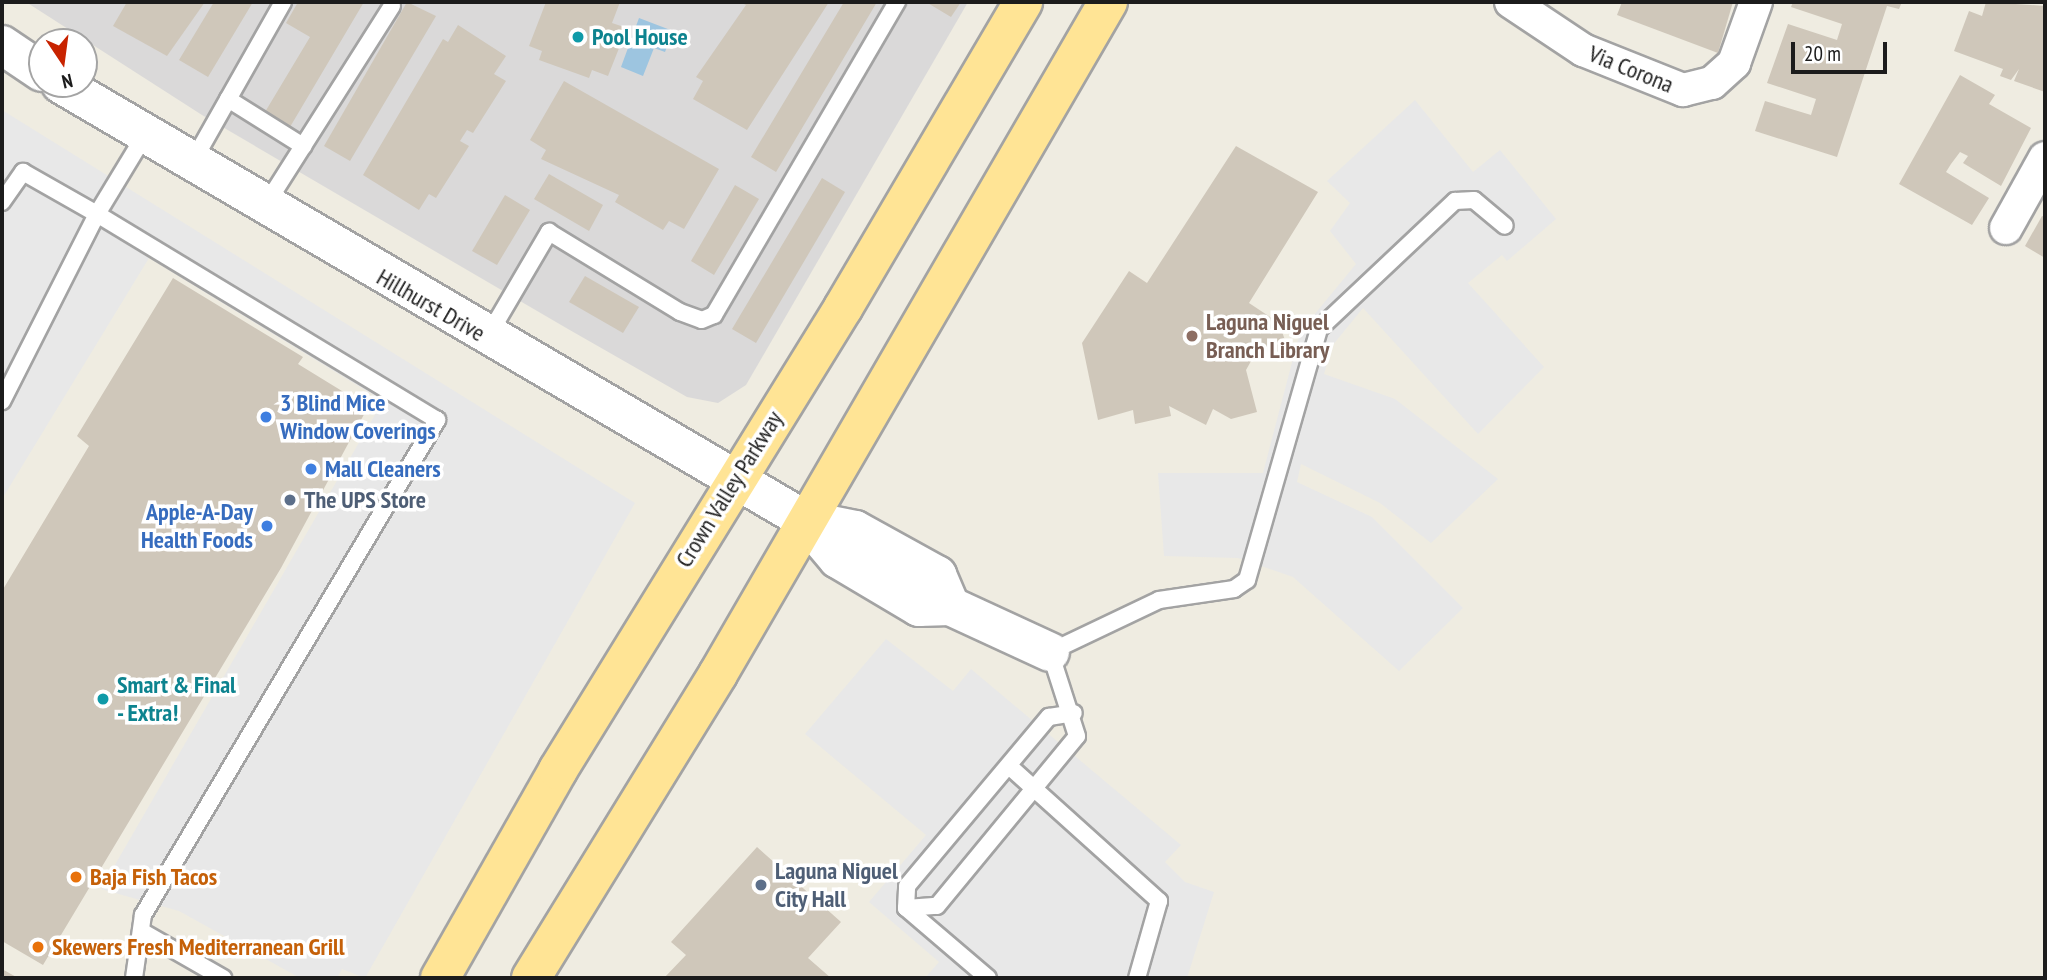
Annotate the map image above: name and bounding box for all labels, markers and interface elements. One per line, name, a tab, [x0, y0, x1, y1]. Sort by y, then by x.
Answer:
place label: Pool House	[592, 23, 688, 51]
north arrow	[28, 28, 98, 98]
scale bar	[1795, 28, 1891, 72]
marker: Pool House	[570, 29, 586, 45]
street label: Via Corona	[1584, 39, 1678, 99]
text: 20 m	[1804, 40, 1841, 67]
text: N	[60, 69, 75, 94]
street label: Hillhurst Drive	[372, 262, 490, 348]
place label: Laguna Niguel Branch Library	[1206, 308, 1329, 364]
marker: Laguna Niguel Branch Library	[1184, 328, 1200, 344]
place label: 3 Blind Mice Window Coverings	[280, 389, 436, 445]
street label: Crown Valley Parkway	[669, 405, 789, 573]
marker: 3 Blind Mice Window Coverings	[258, 409, 274, 425]
place label: Mall Cleaners	[325, 455, 441, 483]
marker: Mall Cleaners	[303, 461, 319, 477]
place label: The UPS Store	[304, 486, 426, 514]
marker: The UPS Store	[282, 492, 298, 508]
place label: Apple-A-Day Health Foods	[141, 498, 253, 554]
marker: Apple-A-Day Health Foods	[259, 518, 275, 534]
place label: Smart & Final - Extra!	[117, 671, 236, 727]
marker: Smart & Final - Extra!	[95, 691, 111, 707]
place label: Laguna Niguel City Hall	[775, 857, 898, 913]
place label: Baja Fish Tacos	[90, 863, 218, 891]
marker: Baja Fish Tacos	[68, 869, 84, 885]
marker: Laguna Niguel City Hall	[753, 877, 769, 893]
place label: Skewers Fresh Mediterranean Grill	[52, 933, 345, 961]
marker: Skewers Fresh Mediterranean Grill	[30, 939, 46, 955]

